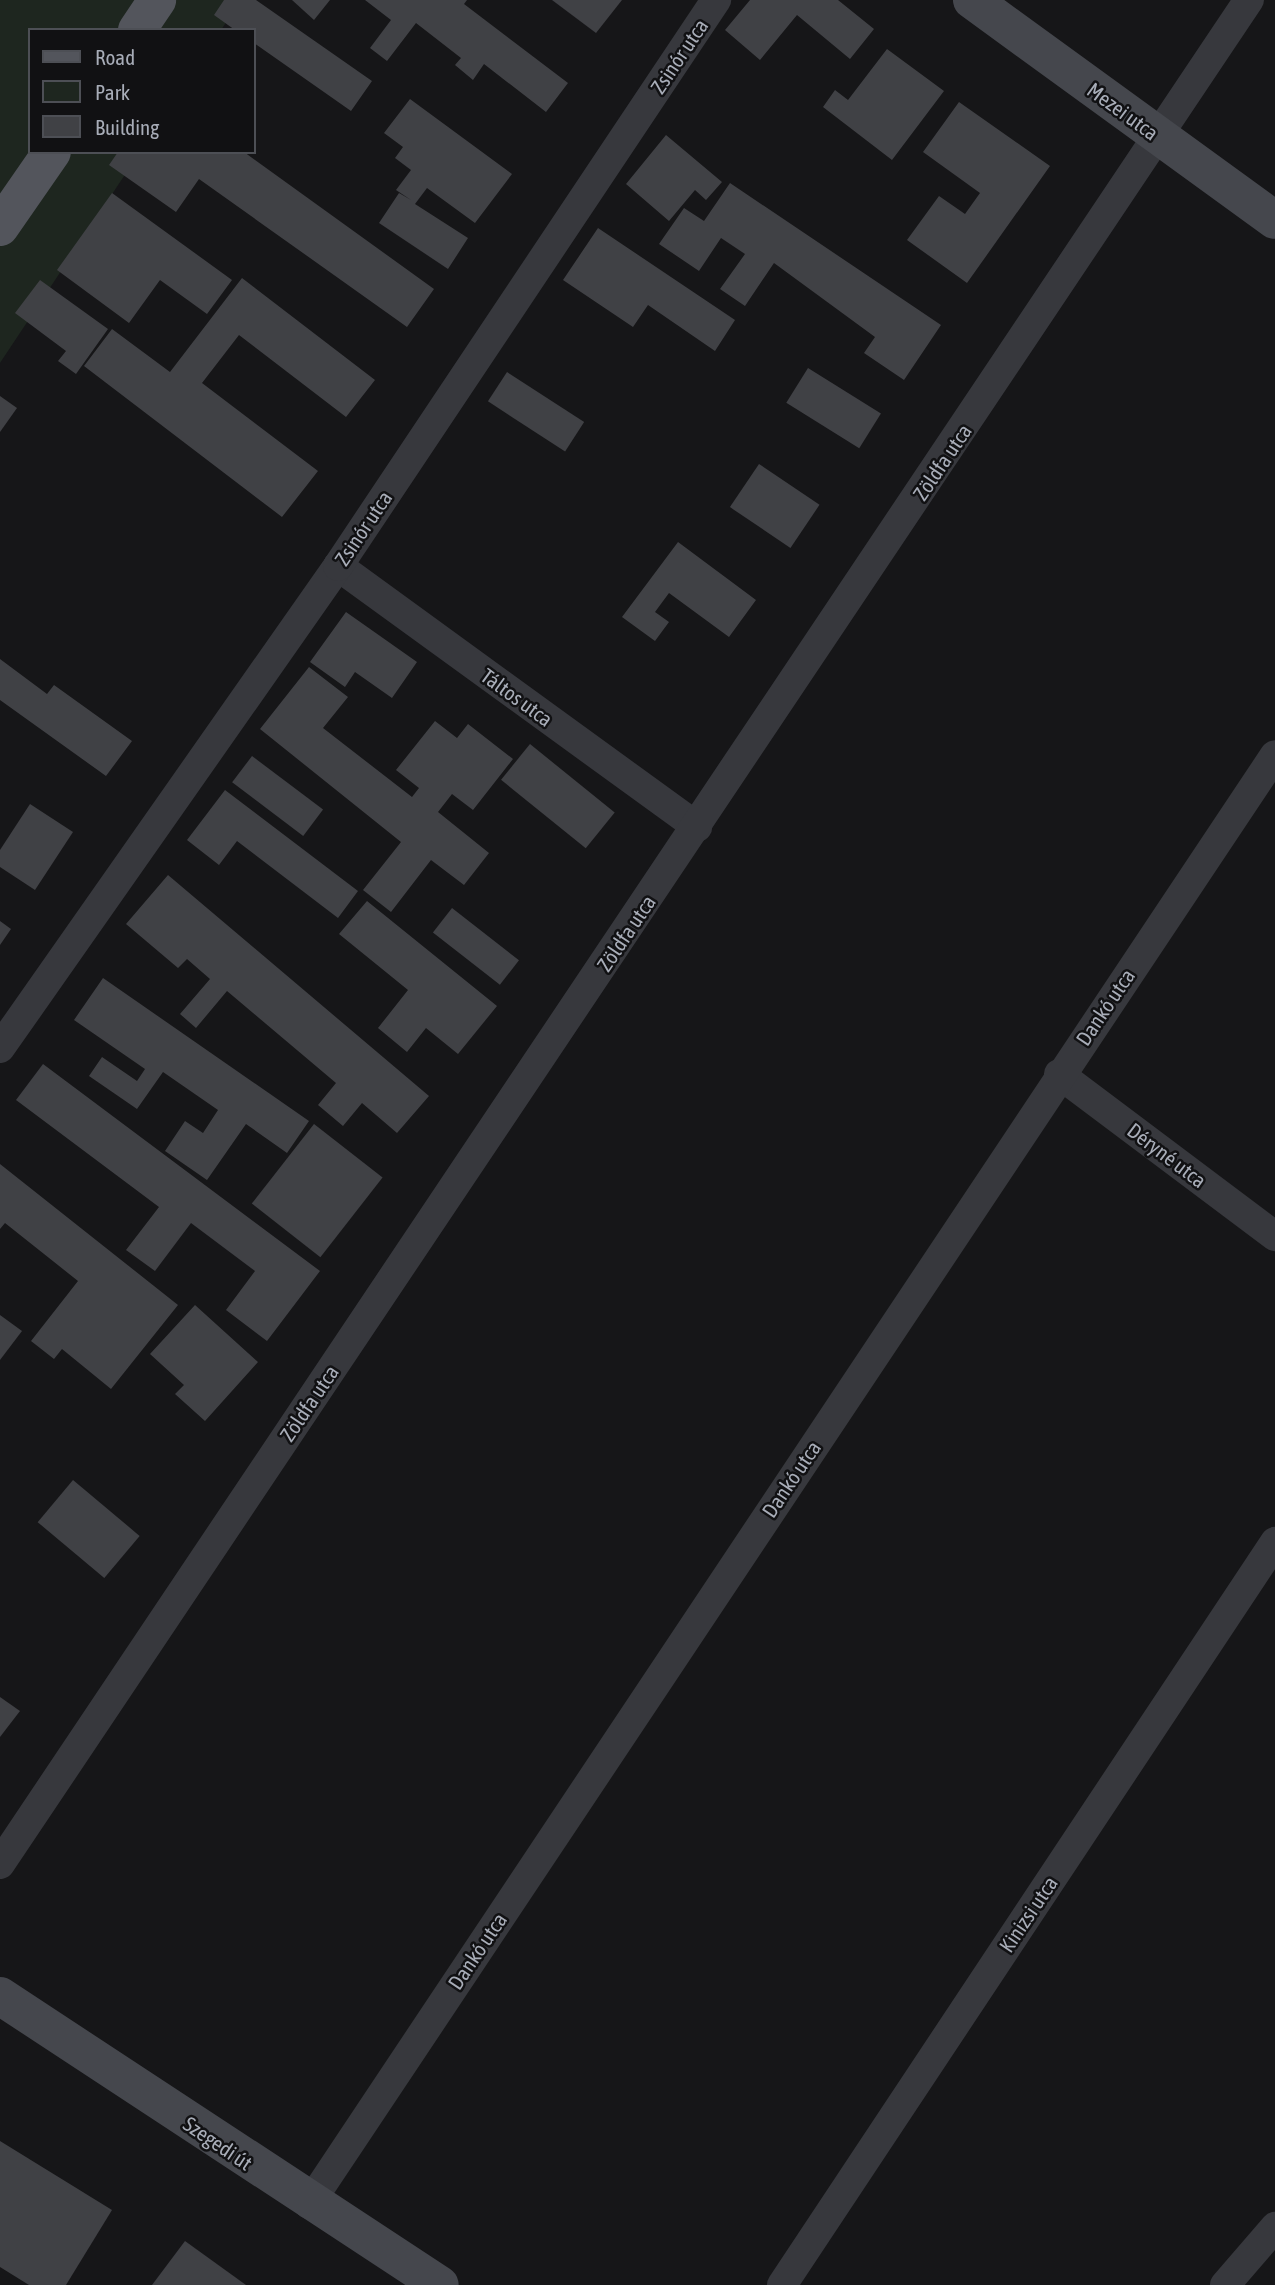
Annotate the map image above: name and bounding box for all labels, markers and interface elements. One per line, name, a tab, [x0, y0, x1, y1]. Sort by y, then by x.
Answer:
street label: Zsinór utca	[645, 14, 713, 98]
legend	[28, 28, 256, 154]
text: Road	[95, 45, 135, 69]
street label: Mezei utca	[1083, 77, 1163, 145]
text: Park	[95, 80, 130, 104]
text: Building	[95, 115, 159, 139]
street label: Zöldfa utca	[907, 419, 977, 505]
street label: Zsinór utca	[329, 486, 397, 570]
street label: Táltos utca	[476, 663, 558, 731]
street label: Zöldfa utca	[591, 890, 661, 976]
street label: Dankó utca	[1070, 964, 1140, 1050]
street label: Déryné utca	[1123, 1117, 1211, 1193]
street label: Zöldfa utca	[274, 1360, 344, 1446]
street label: Dankó utca	[756, 1436, 826, 1522]
street label: Kinizsi utca	[993, 1871, 1063, 1957]
street label: Dankó utca	[442, 1908, 512, 1994]
street label: Szegedi út	[179, 2111, 257, 2175]

